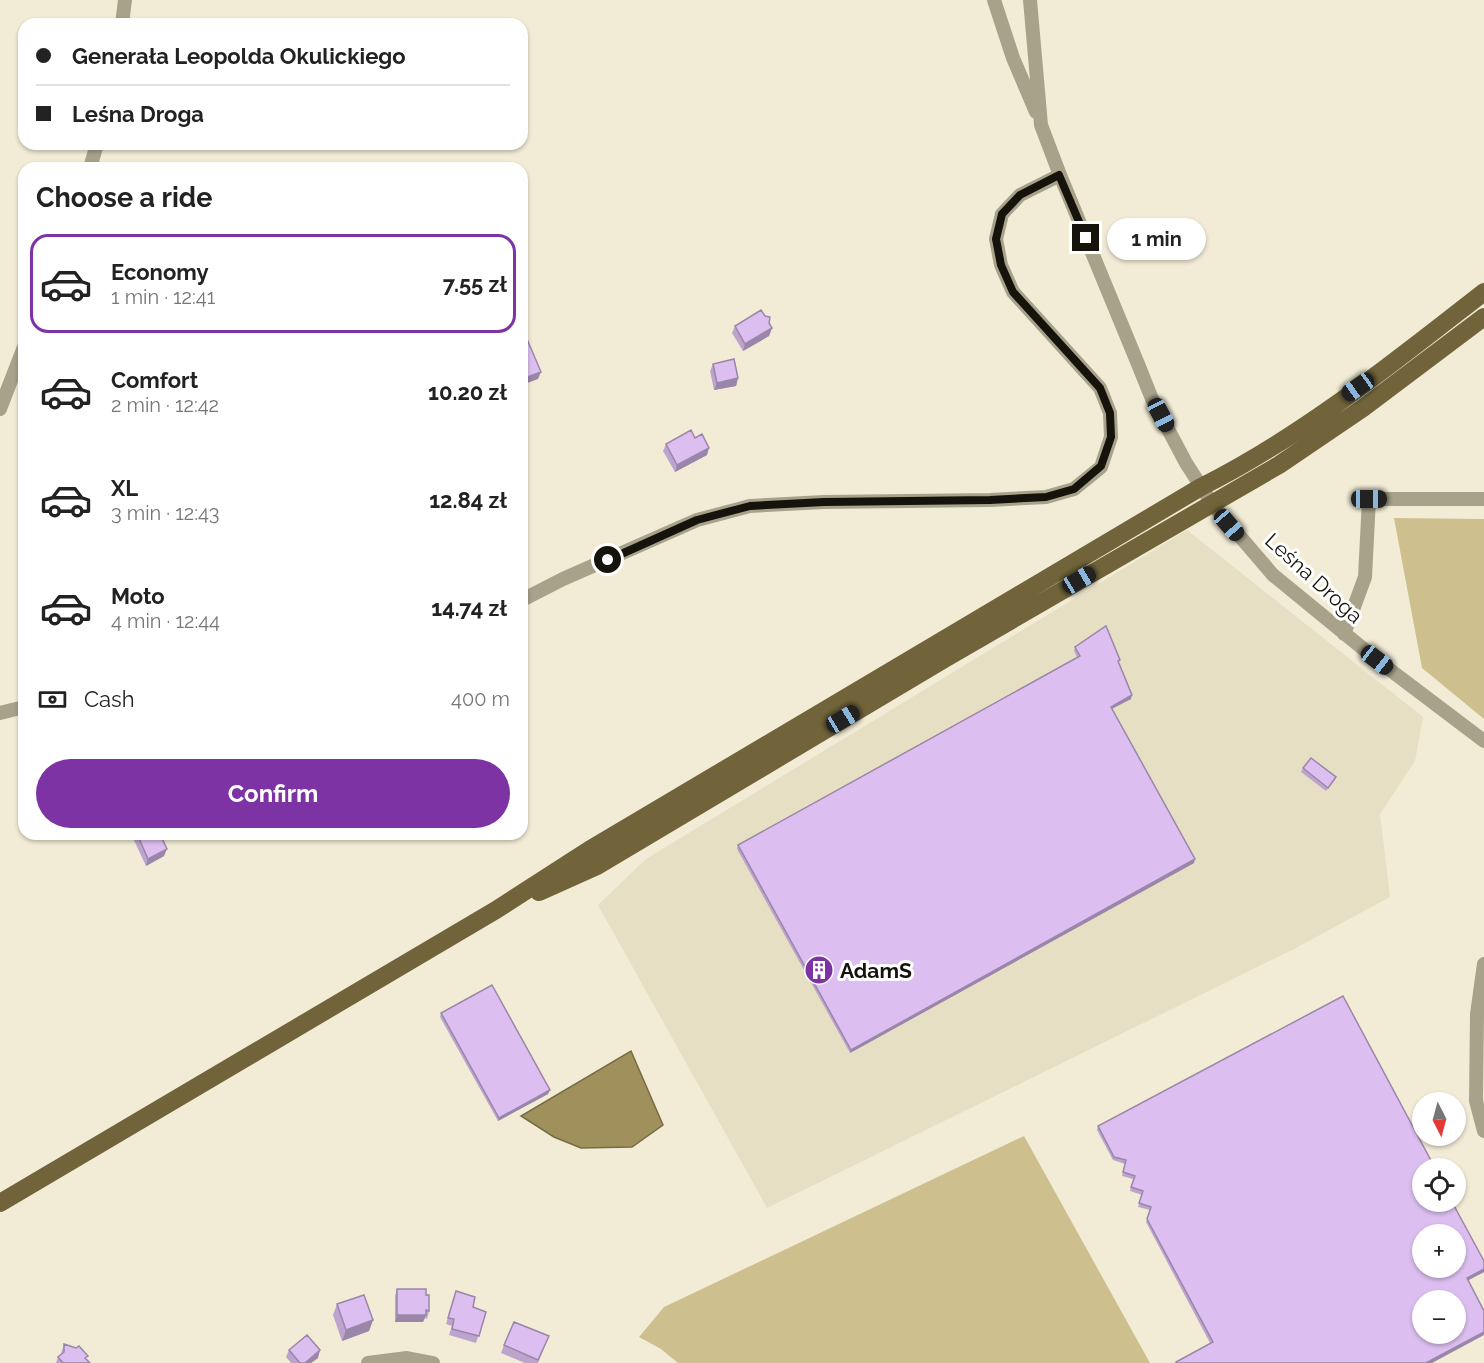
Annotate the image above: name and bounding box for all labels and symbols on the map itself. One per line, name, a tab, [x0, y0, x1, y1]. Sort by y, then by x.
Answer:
callout: 1 min	[1107, 217, 1206, 259]
route end	[1072, 224, 1099, 251]
car	[1338, 369, 1378, 405]
car	[1145, 395, 1177, 435]
car	[1351, 490, 1387, 508]
car	[1210, 506, 1248, 544]
street label: Leśna Droga	[1260, 528, 1368, 628]
route start	[594, 546, 621, 573]
car	[1059, 563, 1099, 597]
car	[1357, 642, 1397, 678]
car	[823, 702, 863, 736]
building icon: AdamS	[803, 954, 835, 986]
place label: AdamS	[840, 958, 912, 983]
north arrow	[1412, 1092, 1466, 1146]

